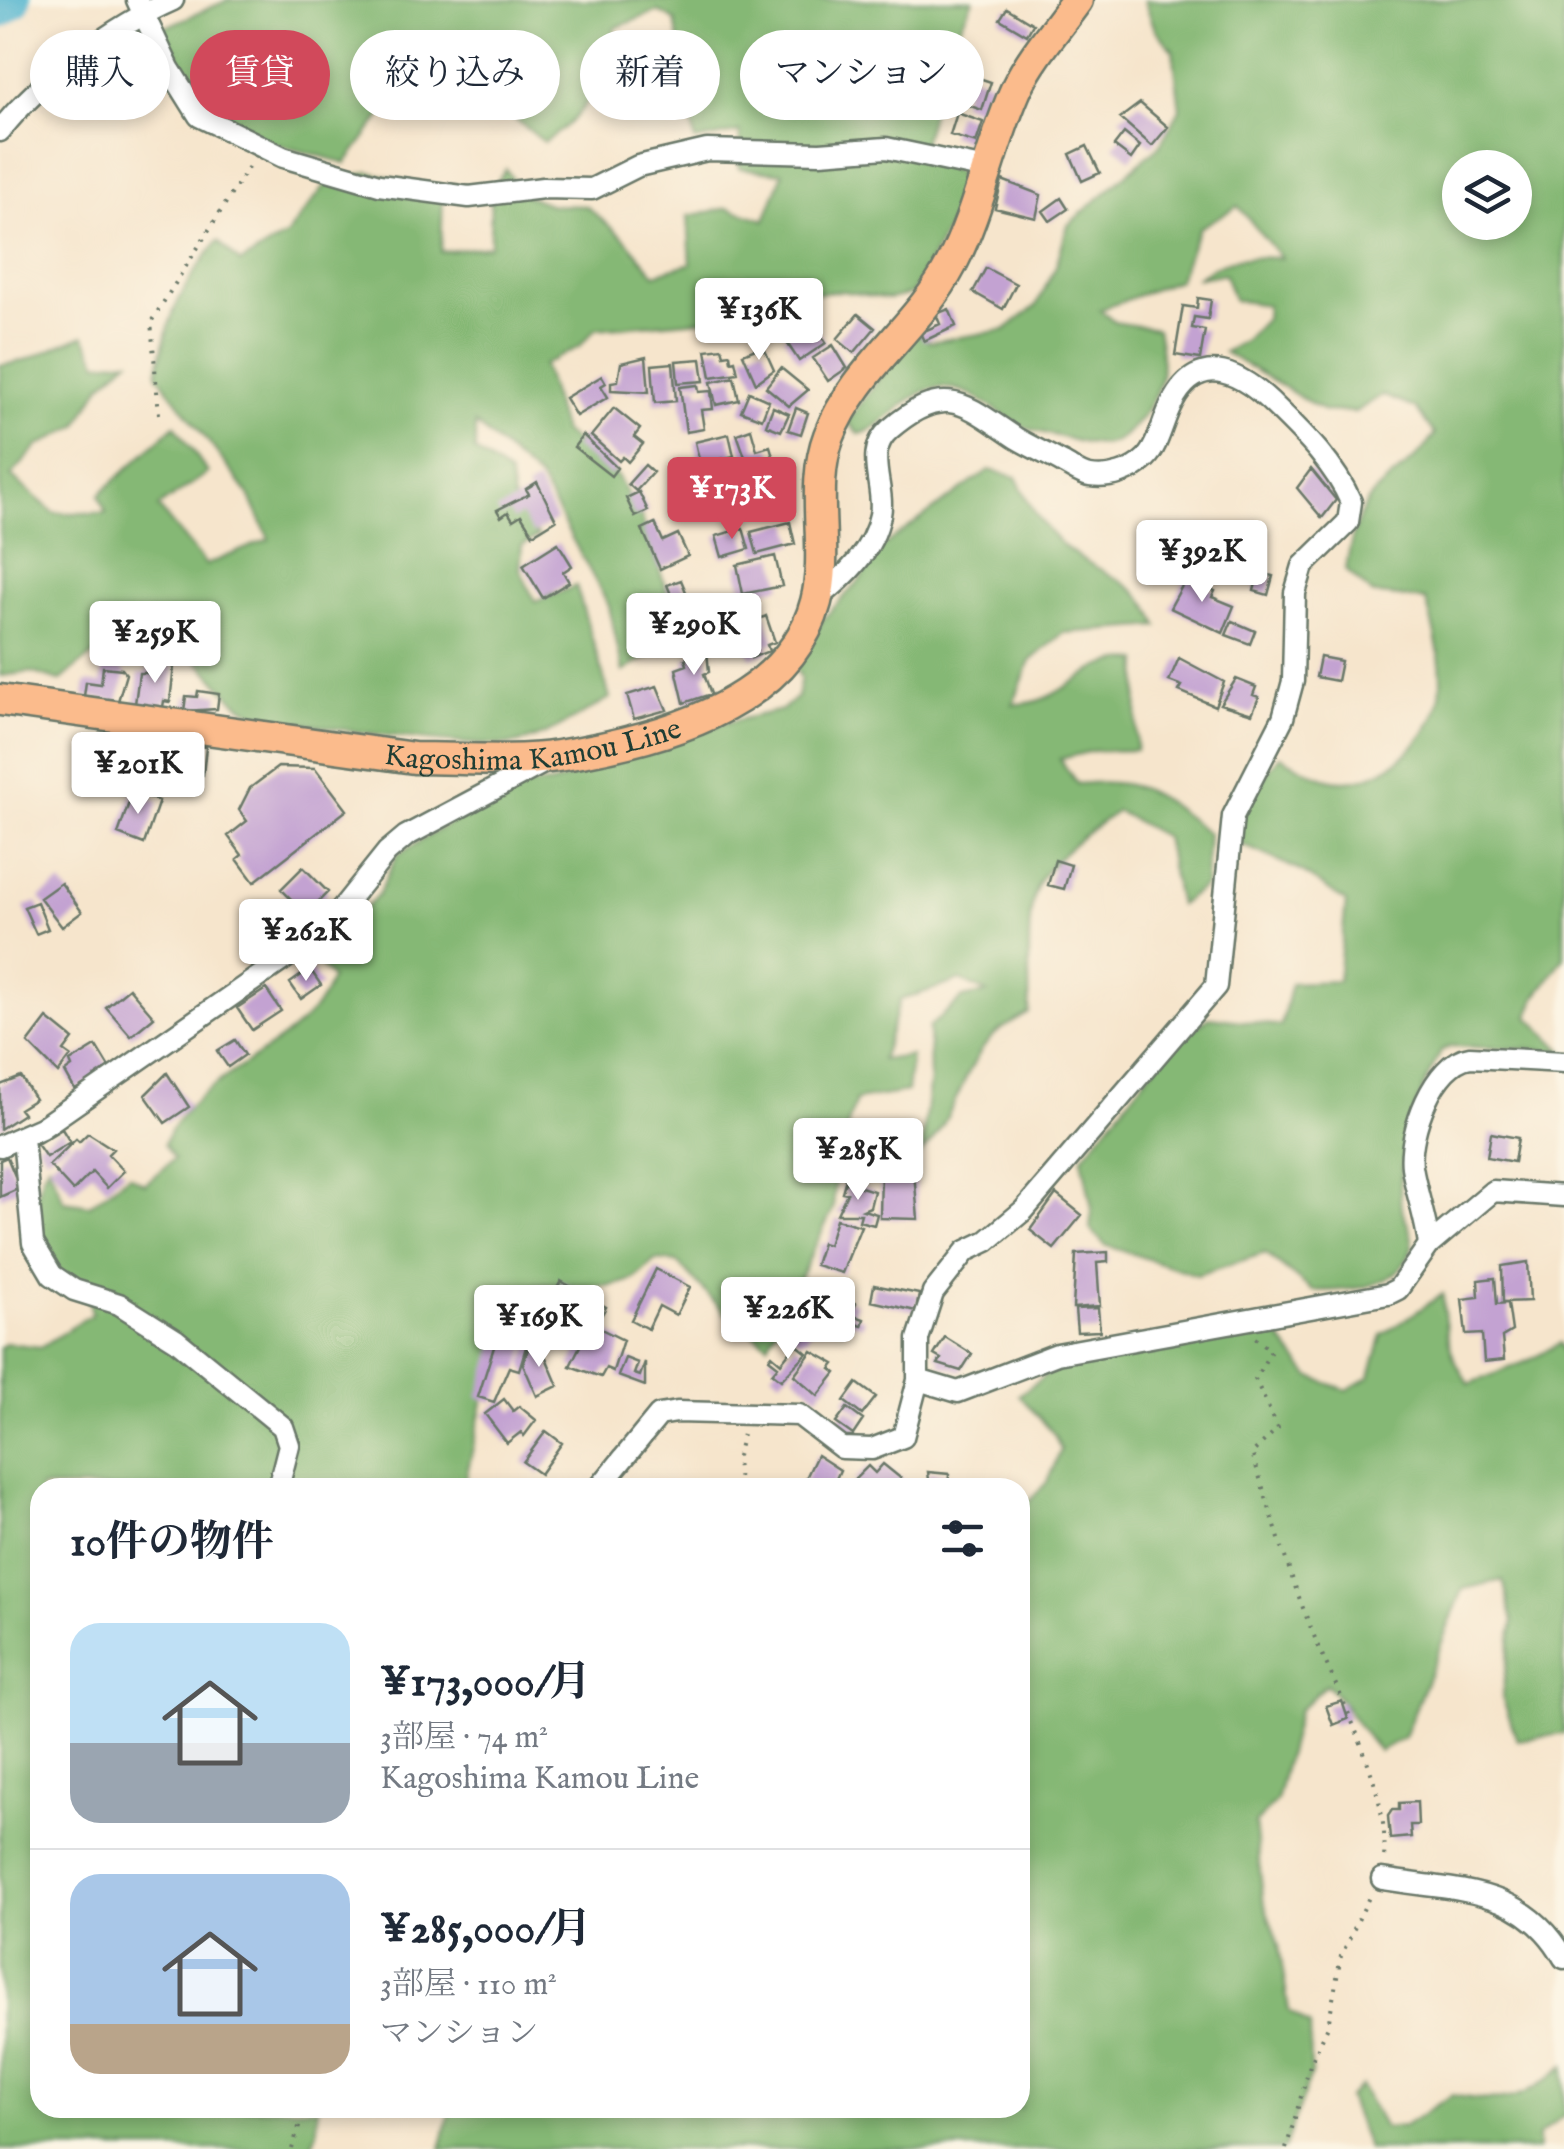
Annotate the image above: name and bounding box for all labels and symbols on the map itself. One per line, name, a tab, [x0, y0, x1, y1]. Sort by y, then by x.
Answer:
pin: ¥136K	[689, 278, 829, 363]
pin: ¥173K	[662, 457, 802, 542]
pin: ¥392K	[1132, 520, 1272, 605]
pin: ¥290K	[624, 593, 764, 678]
pin: ¥259K	[85, 601, 225, 686]
street label: Kagoshima Kamou Line	[382, 710, 687, 781]
pin: ¥201K	[68, 732, 208, 817]
pin: ¥262K	[236, 899, 376, 984]
pin: ¥285K	[788, 1118, 928, 1203]
pin: ¥226K	[718, 1277, 858, 1362]
pin: ¥169K	[469, 1285, 609, 1370]

